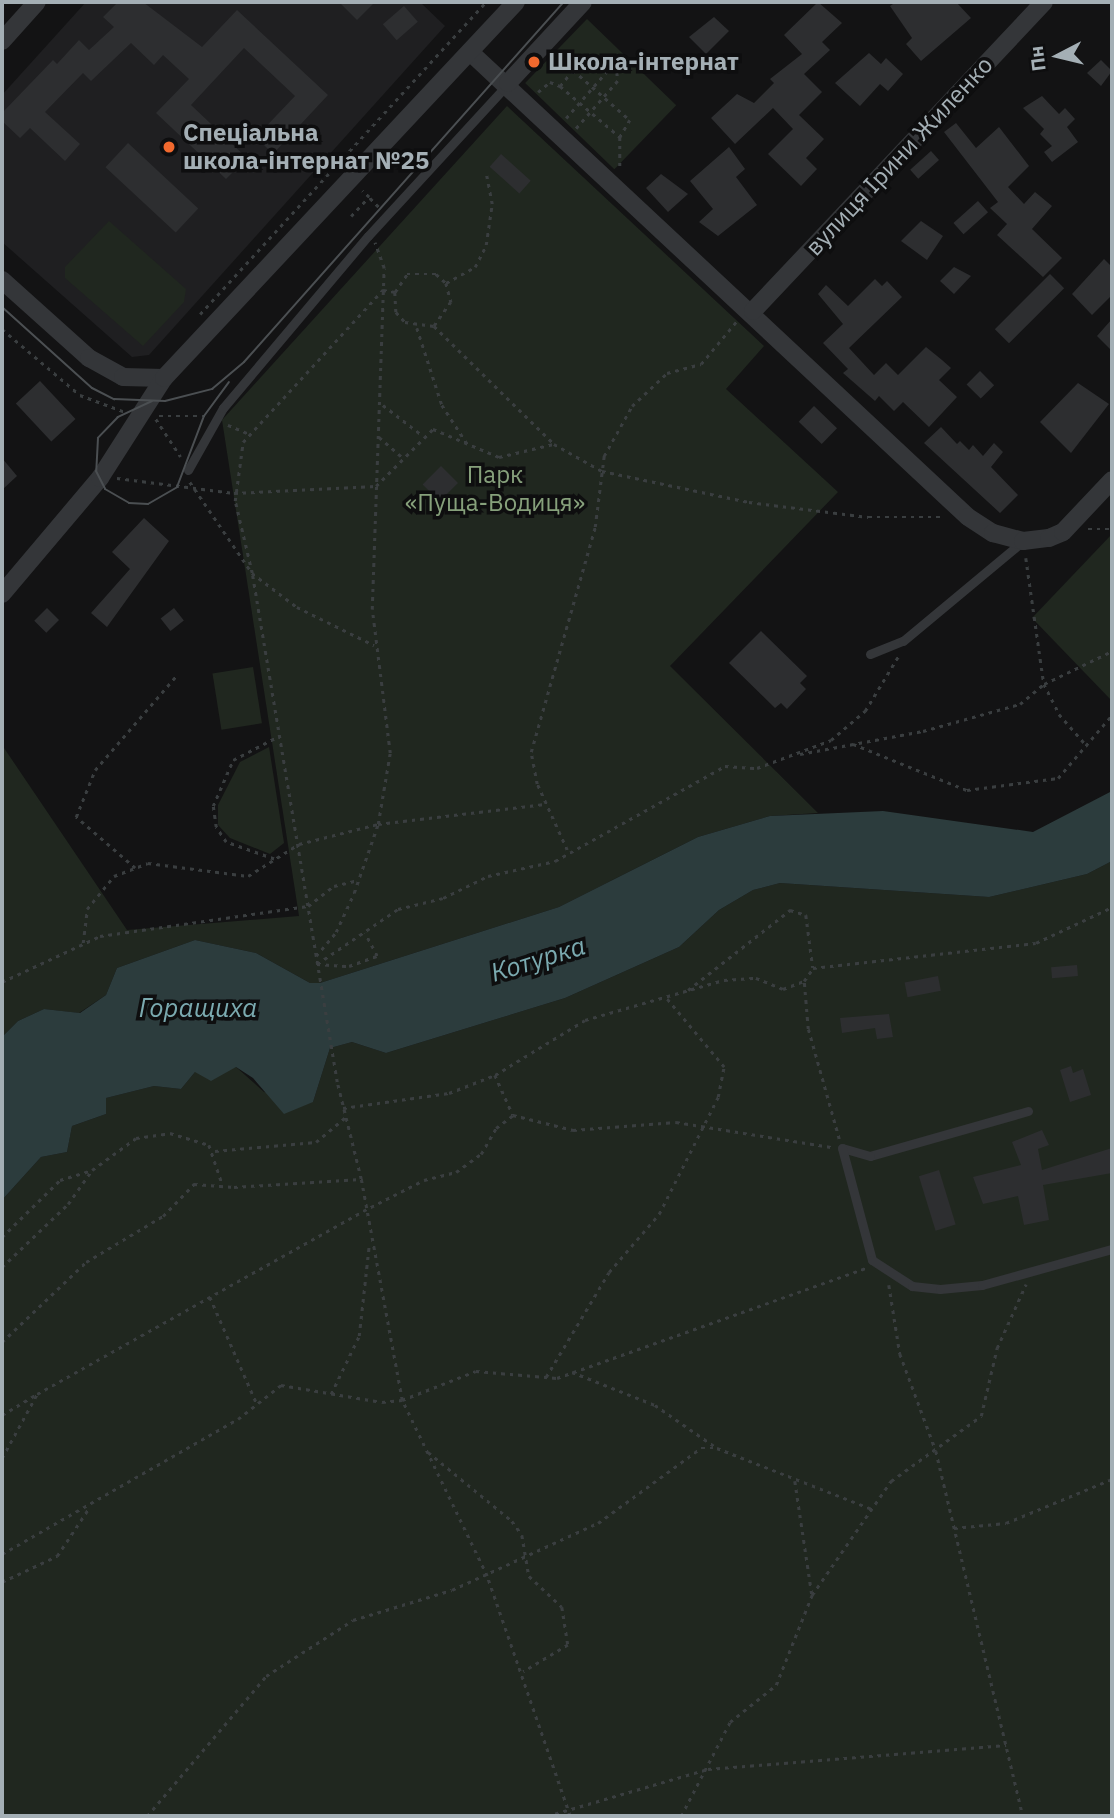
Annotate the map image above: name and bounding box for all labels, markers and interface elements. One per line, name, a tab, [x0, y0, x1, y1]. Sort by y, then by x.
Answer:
north arrow	[1023, 21, 1093, 91]
text: Пн	[1024, 45, 1051, 72]
place label: Школа-інтернат	[548, 48, 739, 76]
street label: вулиця Ірини Жиленко	[799, 51, 999, 261]
marker: Школа-інтернат	[526, 54, 542, 70]
place label: Спеціальна школа-інтернат №25	[183, 119, 429, 175]
marker: Спеціальна школа-інтернат №25	[161, 139, 177, 155]
park label: Парк «Пуща-Водиця»	[405, 461, 585, 517]
water label: Котурка	[487, 930, 589, 988]
water label: Горащиха	[139, 992, 257, 1024]

